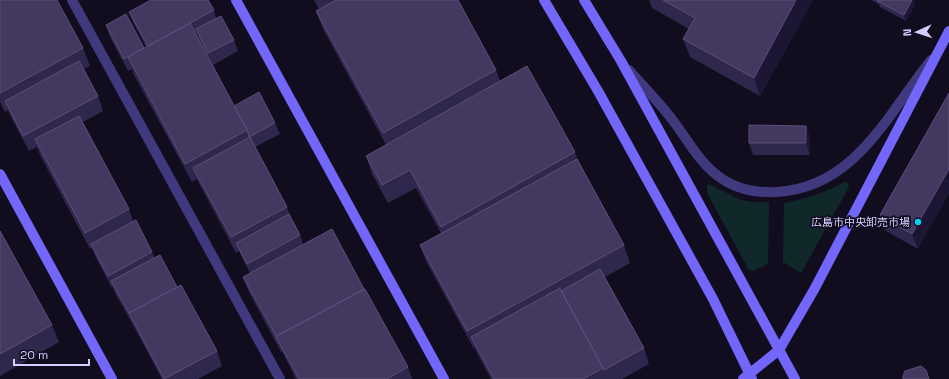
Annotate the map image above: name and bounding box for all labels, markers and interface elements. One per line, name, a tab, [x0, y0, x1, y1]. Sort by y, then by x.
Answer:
north arrow	[897, 12, 937, 52]
text: N	[900, 28, 914, 37]
place label: 広島市中央卸売市場	[811, 215, 910, 229]
marker: 広島市中央卸売市場	[913, 217, 923, 227]
scale bar	[14, 341, 89, 367]
text: 20 m	[20, 347, 48, 363]

